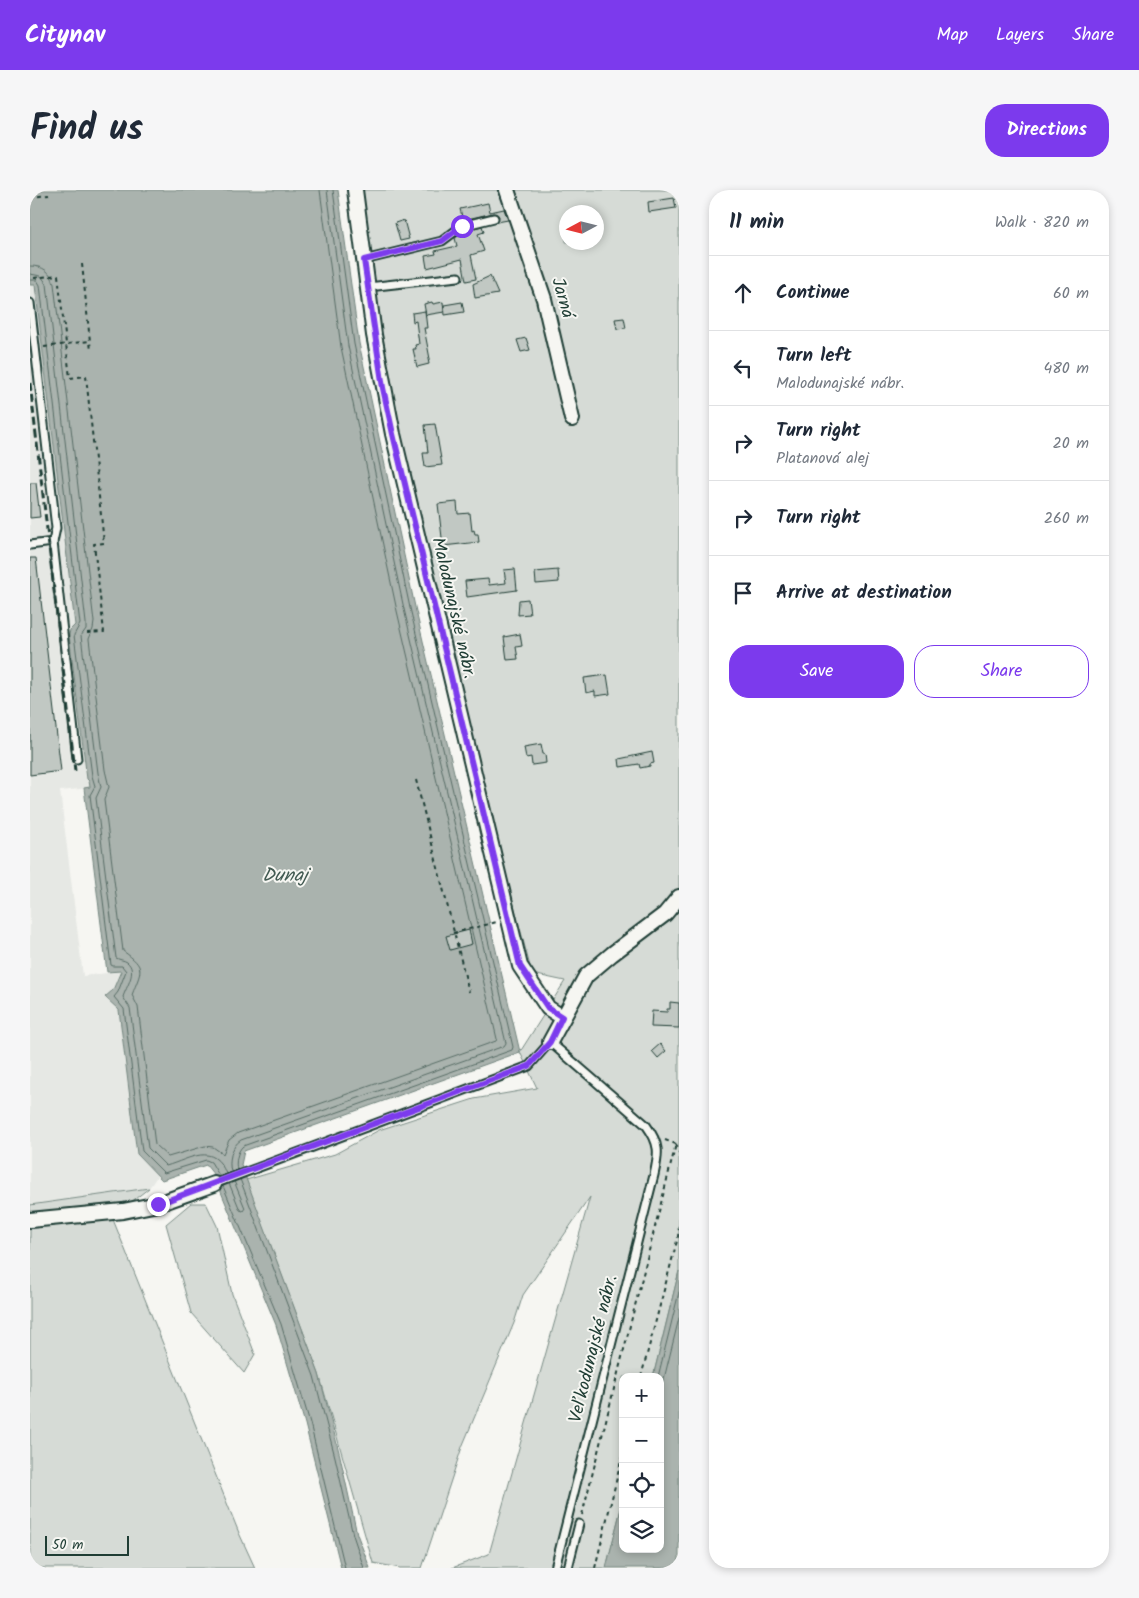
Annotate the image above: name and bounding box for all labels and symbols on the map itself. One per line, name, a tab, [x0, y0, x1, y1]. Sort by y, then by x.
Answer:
north arrow	[559, 205, 604, 250]
route start	[451, 215, 474, 238]
street label: Jarná	[542, 274, 582, 323]
street label: Malodunajské nábr.	[423, 534, 483, 682]
water label: Dunaj	[262, 861, 312, 891]
route end	[147, 1193, 170, 1216]
street label: Veľkodunajské nábr.	[562, 1272, 626, 1426]
scale bar	[45, 1533, 129, 1556]

